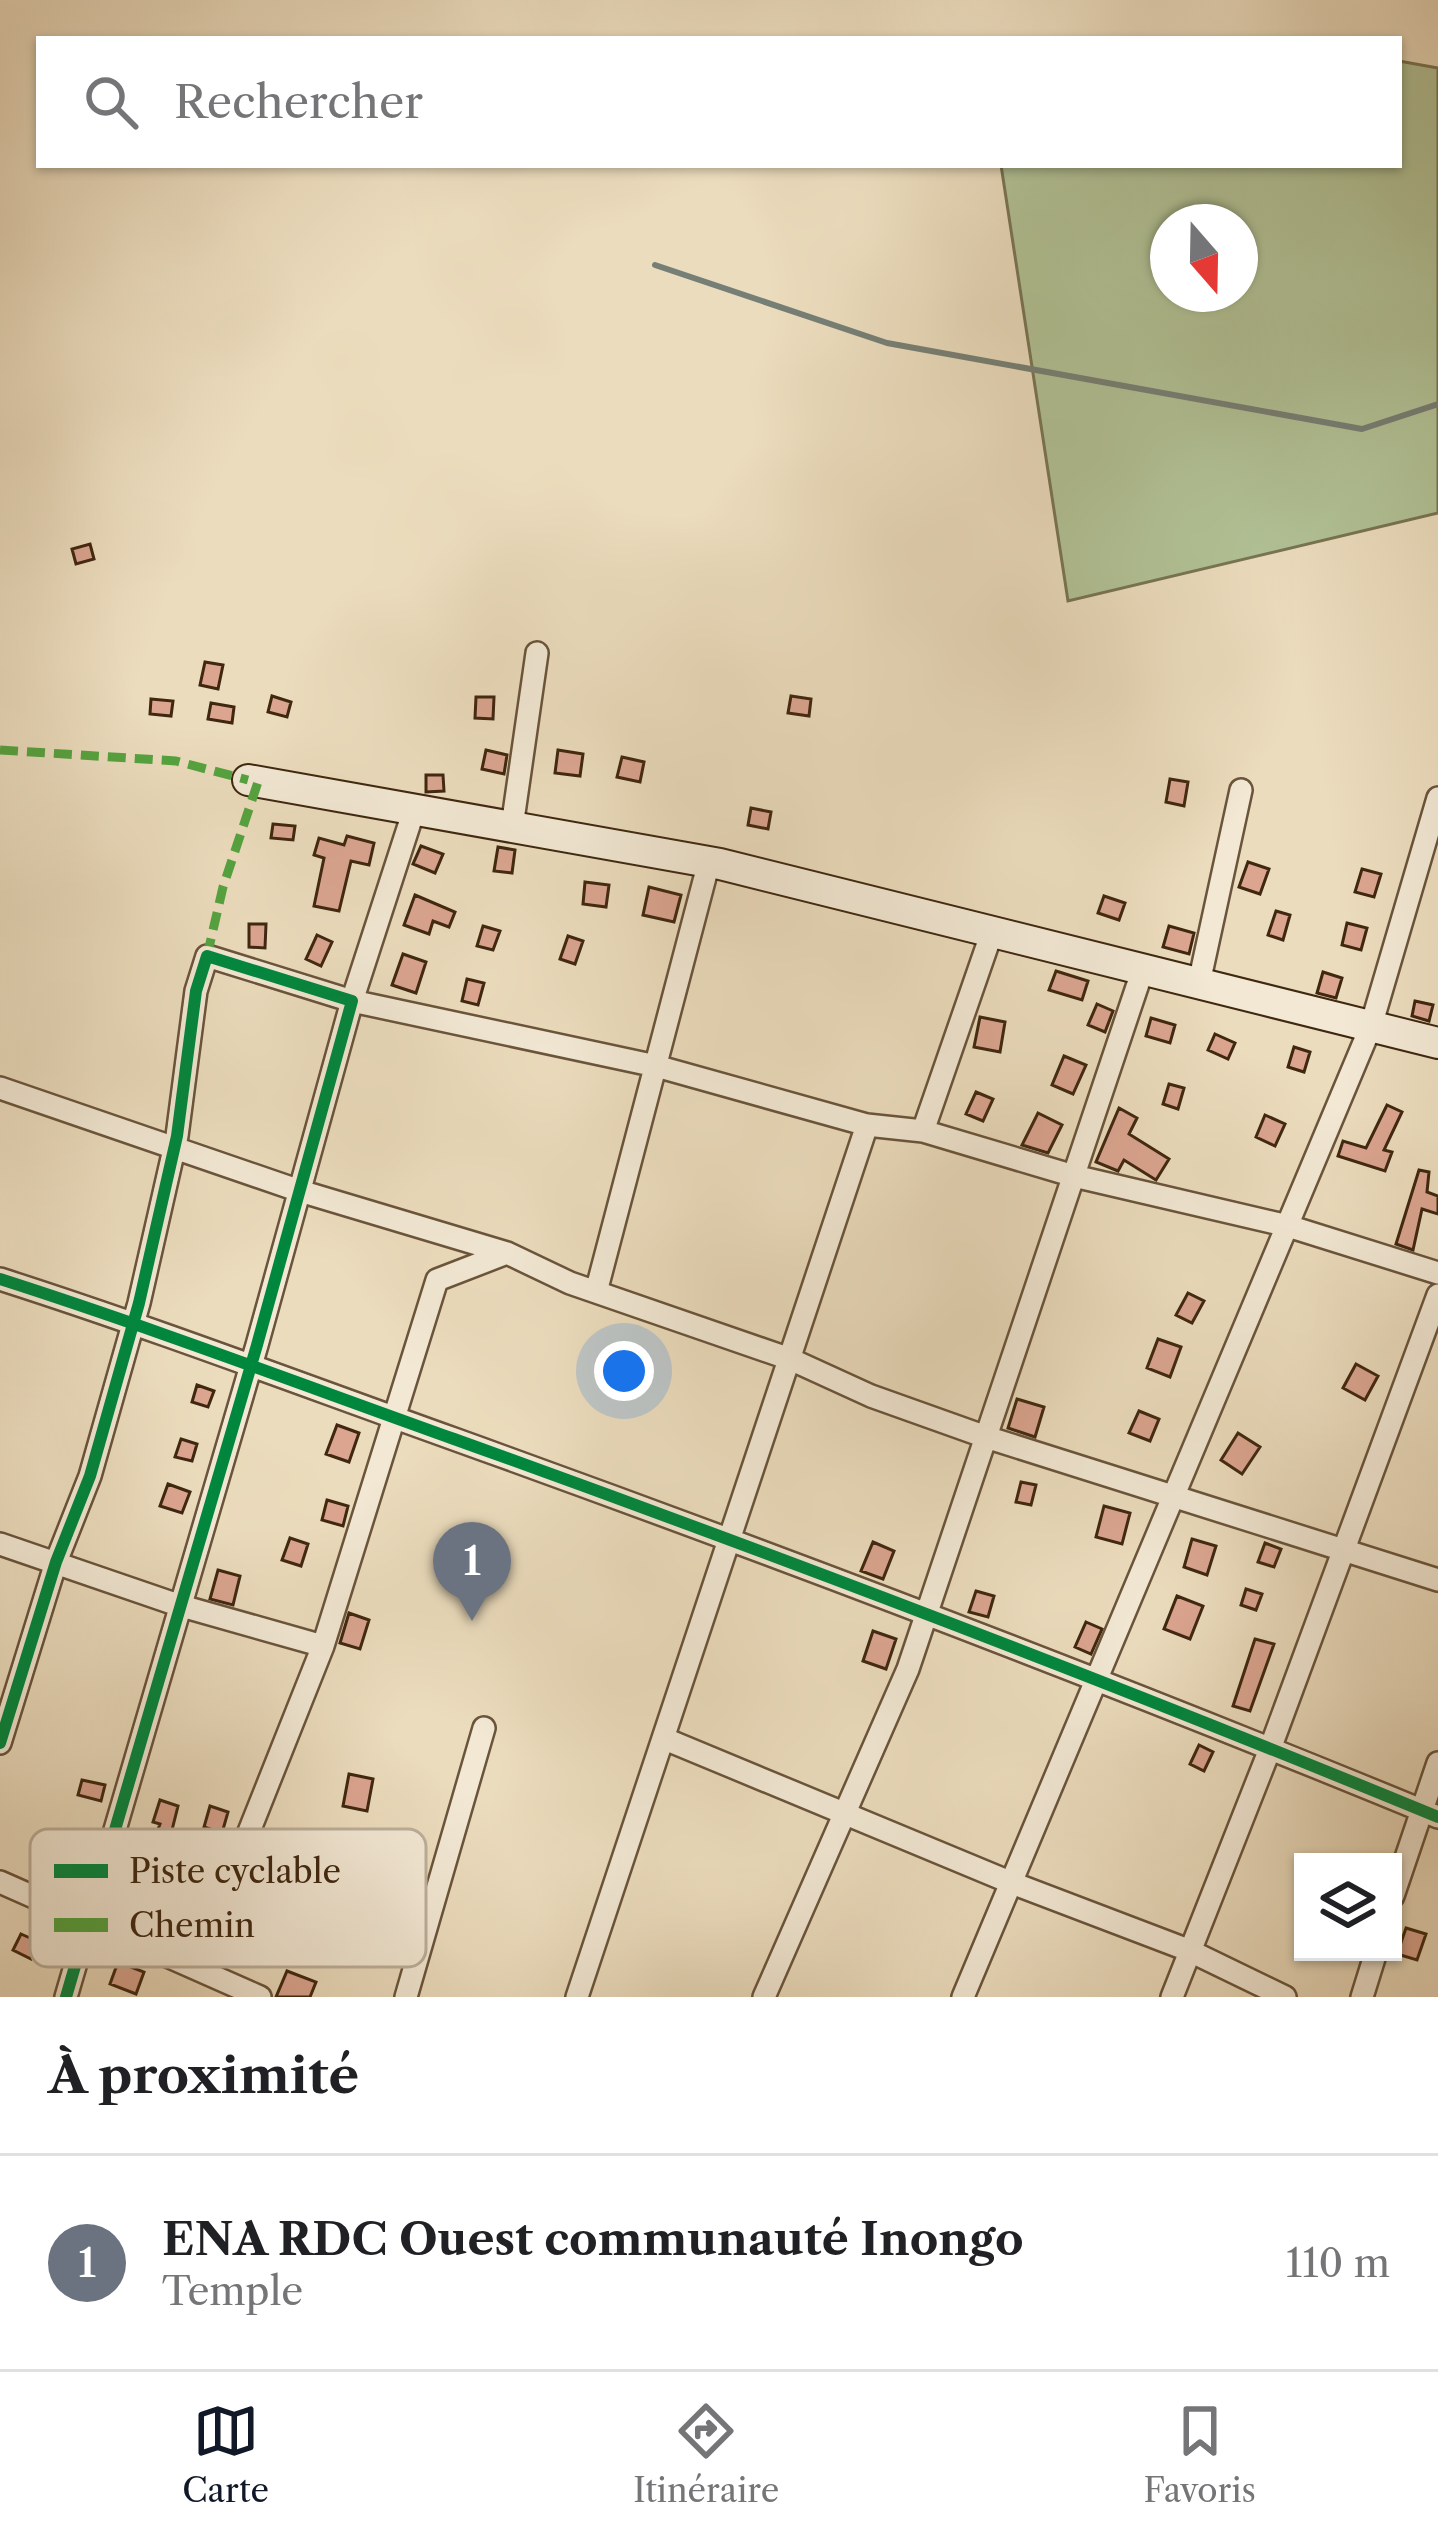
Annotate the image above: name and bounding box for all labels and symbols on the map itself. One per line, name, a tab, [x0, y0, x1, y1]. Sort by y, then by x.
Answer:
north arrow	[1150, 204, 1258, 312]
your location	[594, 1341, 654, 1401]
pin: 1	[433, 1522, 511, 1621]
legend	[30, 1829, 426, 1967]
text: Piste cyclable	[129, 1851, 341, 1892]
text: Chemin	[129, 1905, 255, 1946]

